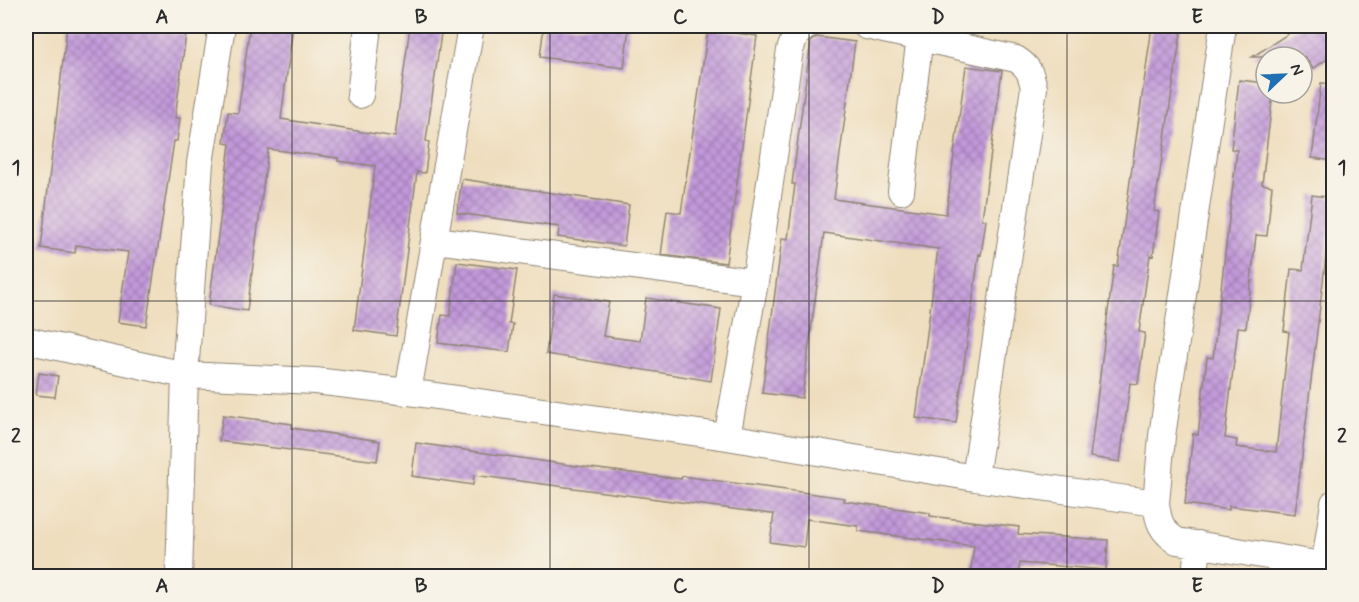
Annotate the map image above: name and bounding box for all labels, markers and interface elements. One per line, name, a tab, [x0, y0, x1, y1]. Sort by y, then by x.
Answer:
text: A	[155, 4, 169, 31]
text: B	[415, 4, 428, 31]
text: C	[673, 4, 688, 31]
text: D	[931, 4, 945, 31]
text: E	[1191, 4, 1203, 31]
north arrow	[1254, 45, 1314, 105]
text: N	[1285, 61, 1308, 79]
text: 1	[12, 155, 20, 182]
text: 1	[1338, 155, 1346, 182]
text: 2	[11, 423, 21, 450]
text: 2	[1337, 423, 1347, 450]
text: A	[155, 573, 169, 600]
text: B	[415, 573, 428, 600]
text: C	[673, 573, 688, 600]
text: D	[931, 573, 945, 600]
text: E	[1191, 573, 1203, 600]

